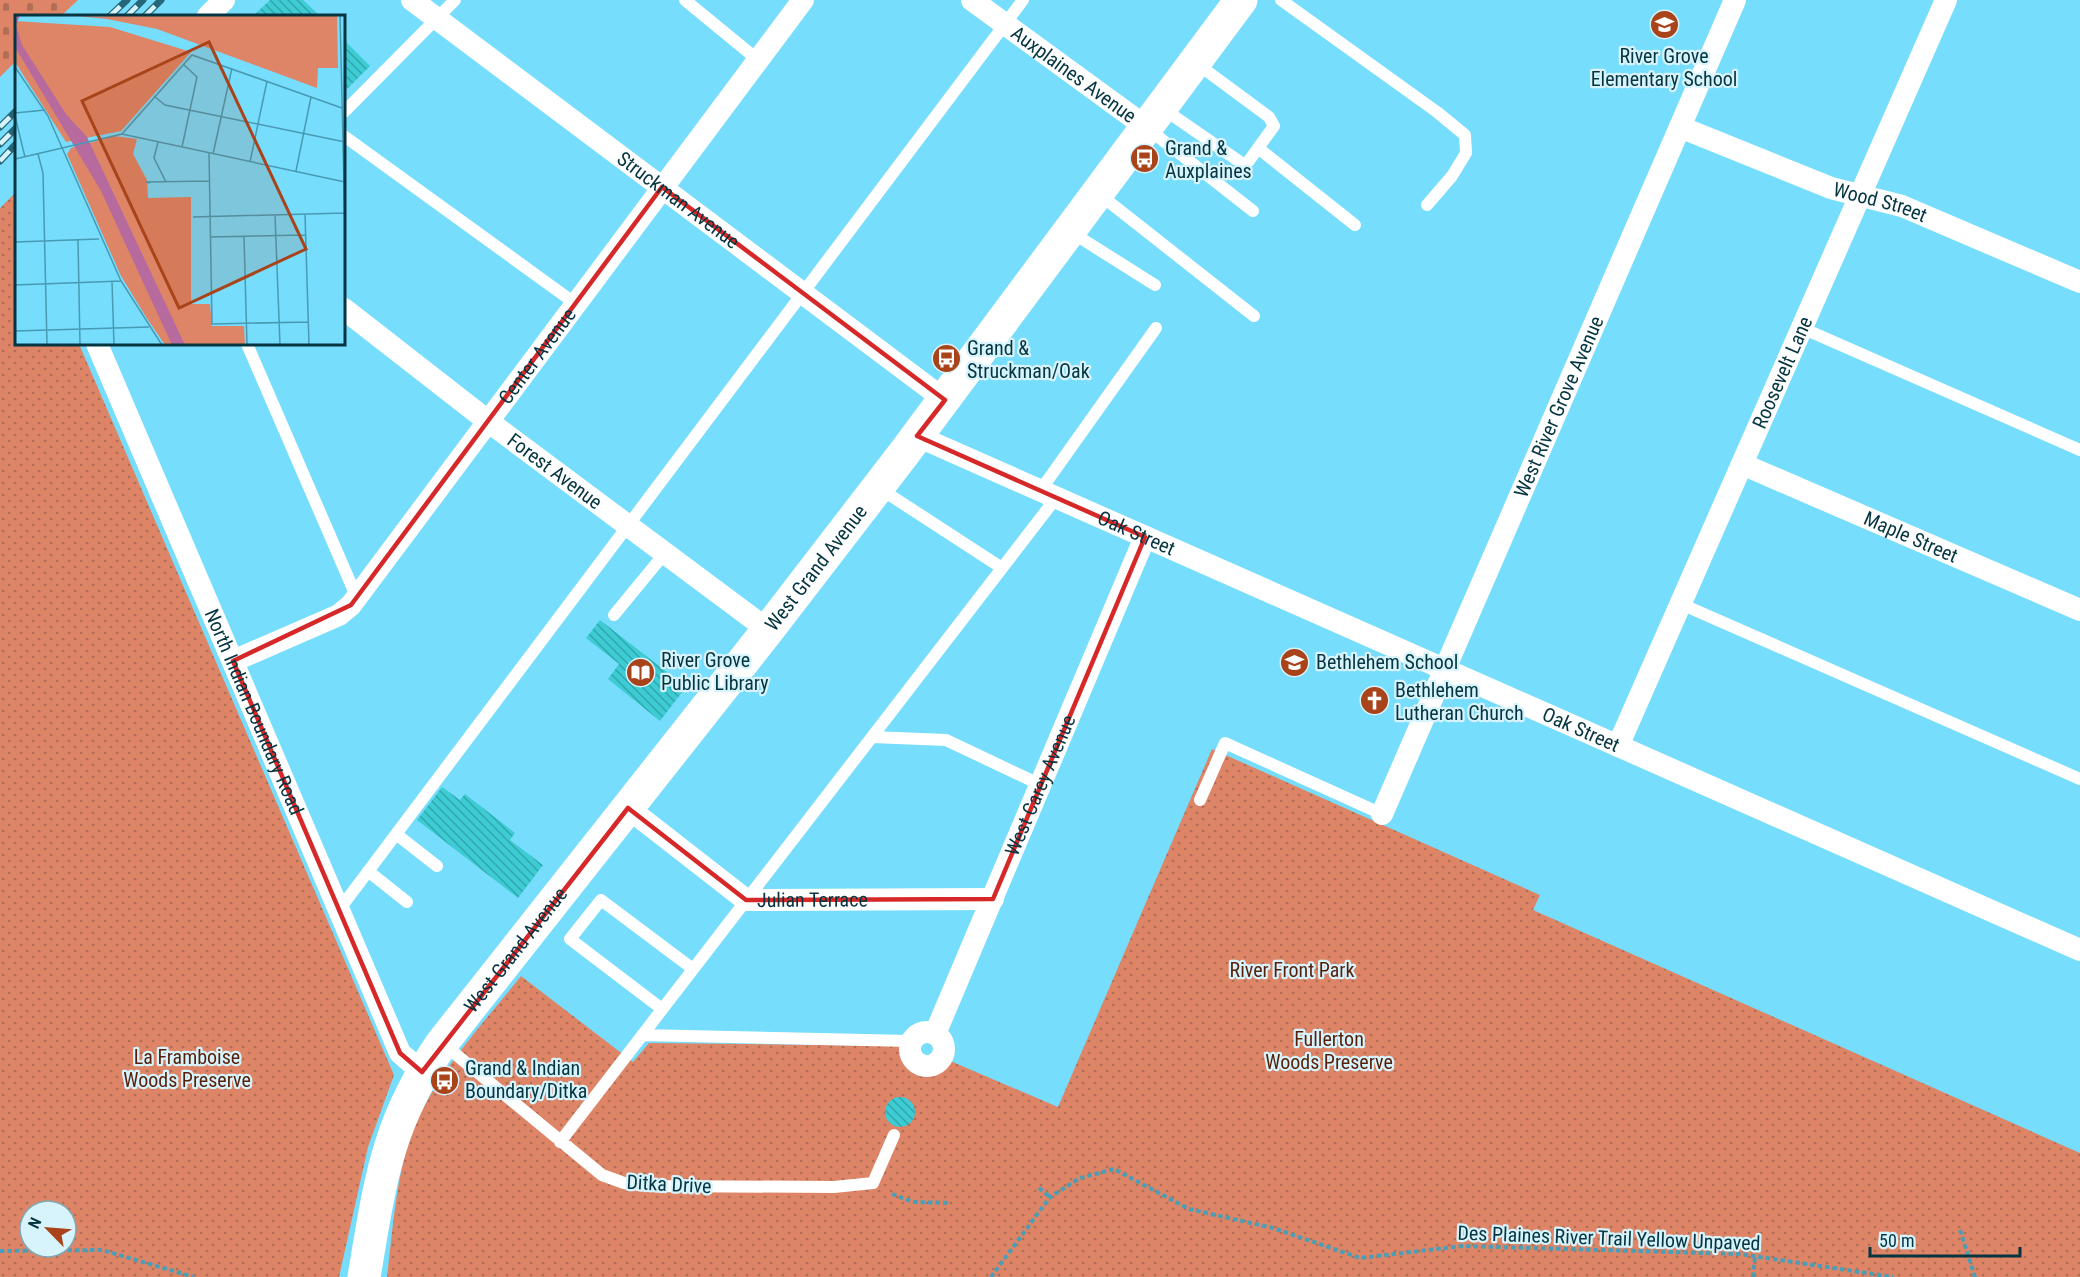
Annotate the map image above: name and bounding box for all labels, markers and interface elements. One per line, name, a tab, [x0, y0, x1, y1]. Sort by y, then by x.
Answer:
school or university icon: River Grove Elementary School	[1648, 9, 1680, 41]
inset map	[15, 15, 345, 345]
street label: Auxplaines Avenue	[1007, 21, 1141, 128]
place label: River Grove Elementary School	[1591, 44, 1737, 91]
place label: Grand & Auxplaines	[1165, 136, 1252, 183]
bus stop icon: Grand & Auxplaines	[1128, 143, 1160, 175]
street label: Struckman Avenue	[612, 146, 744, 254]
street label: Wood Street	[1831, 177, 1931, 227]
street label: Center Avenue	[493, 303, 581, 409]
street label: West River Grove Avenue	[1509, 312, 1609, 501]
street label: Roosevelt Lane	[1747, 313, 1817, 432]
place label: Grand & Struckman/Oak	[967, 336, 1090, 383]
bus stop icon: Grand & Struckman/Oak	[930, 343, 962, 375]
street label: Forest Avenue	[503, 428, 607, 514]
street label: West Grand Avenue	[760, 500, 872, 636]
street label: Oak Street	[1094, 505, 1179, 561]
street label: Maple Street	[1860, 506, 1962, 568]
street label: North Indian Boundary Road	[200, 605, 309, 818]
school or university icon: Bethlehem School	[1279, 646, 1311, 678]
place label: River Grove Public Library	[661, 648, 768, 695]
place label: Bethlehem School	[1316, 650, 1458, 674]
library icon: River Grove Public Library	[624, 656, 656, 688]
place label: Bethlehem Lutheran Church	[1395, 678, 1524, 725]
church icon: Bethlehem Lutheran Church	[1358, 685, 1390, 717]
street label: Oak Street	[1539, 702, 1624, 757]
street label: West Carey Avenue	[1000, 711, 1080, 859]
street label: West Grand Avenue	[459, 882, 572, 1017]
street label: Julian Terrace	[757, 888, 868, 912]
park label: River Front Park	[1230, 958, 1354, 982]
park label: Fullerton Woods Preserve	[1265, 1027, 1393, 1074]
park label: La Framboise Woods Preserve	[123, 1045, 251, 1092]
place label: Grand & Indian Boundary/Ditka	[465, 1056, 587, 1103]
bus stop icon: Grand & Indian Boundary/Ditka	[428, 1064, 460, 1096]
street label: Ditka Drive	[626, 1170, 712, 1198]
north arrow	[18, 1199, 78, 1259]
text: N	[24, 1214, 46, 1231]
scale bar	[1870, 1220, 2020, 1258]
street label: Des Plaines River Trail Yellow Unpaved	[1457, 1221, 1761, 1255]
text: 50 m	[1879, 1230, 1914, 1251]

